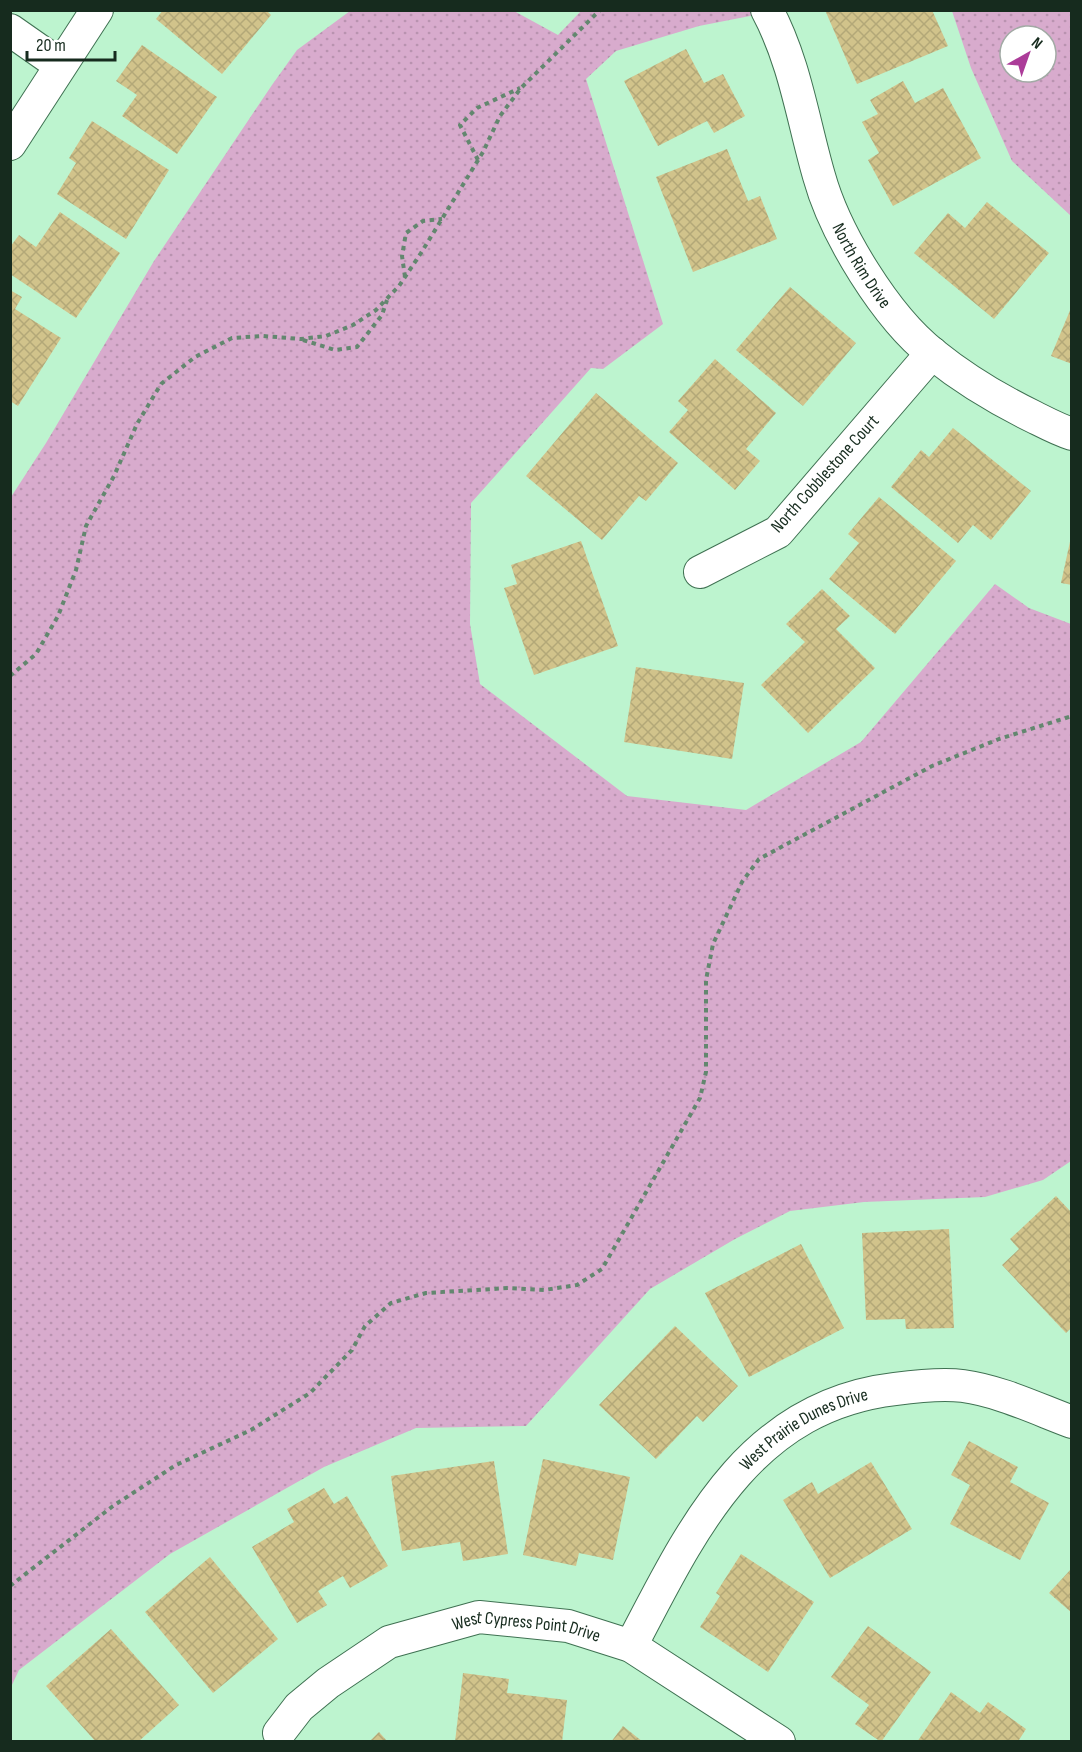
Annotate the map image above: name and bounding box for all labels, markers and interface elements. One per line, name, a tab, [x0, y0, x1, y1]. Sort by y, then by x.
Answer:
scale bar	[27, 24, 116, 62]
north arrow	[998, 24, 1058, 84]
text: N	[1027, 34, 1046, 54]
text: 20 m	[36, 35, 66, 56]
street label: North Rim Drive	[828, 220, 896, 312]
street label: North Cobblestone Court	[767, 410, 884, 537]
street label: West Prairie Dunes Drive	[735, 1383, 870, 1474]
street label: West Cypress Point Drive	[450, 1606, 603, 1646]

